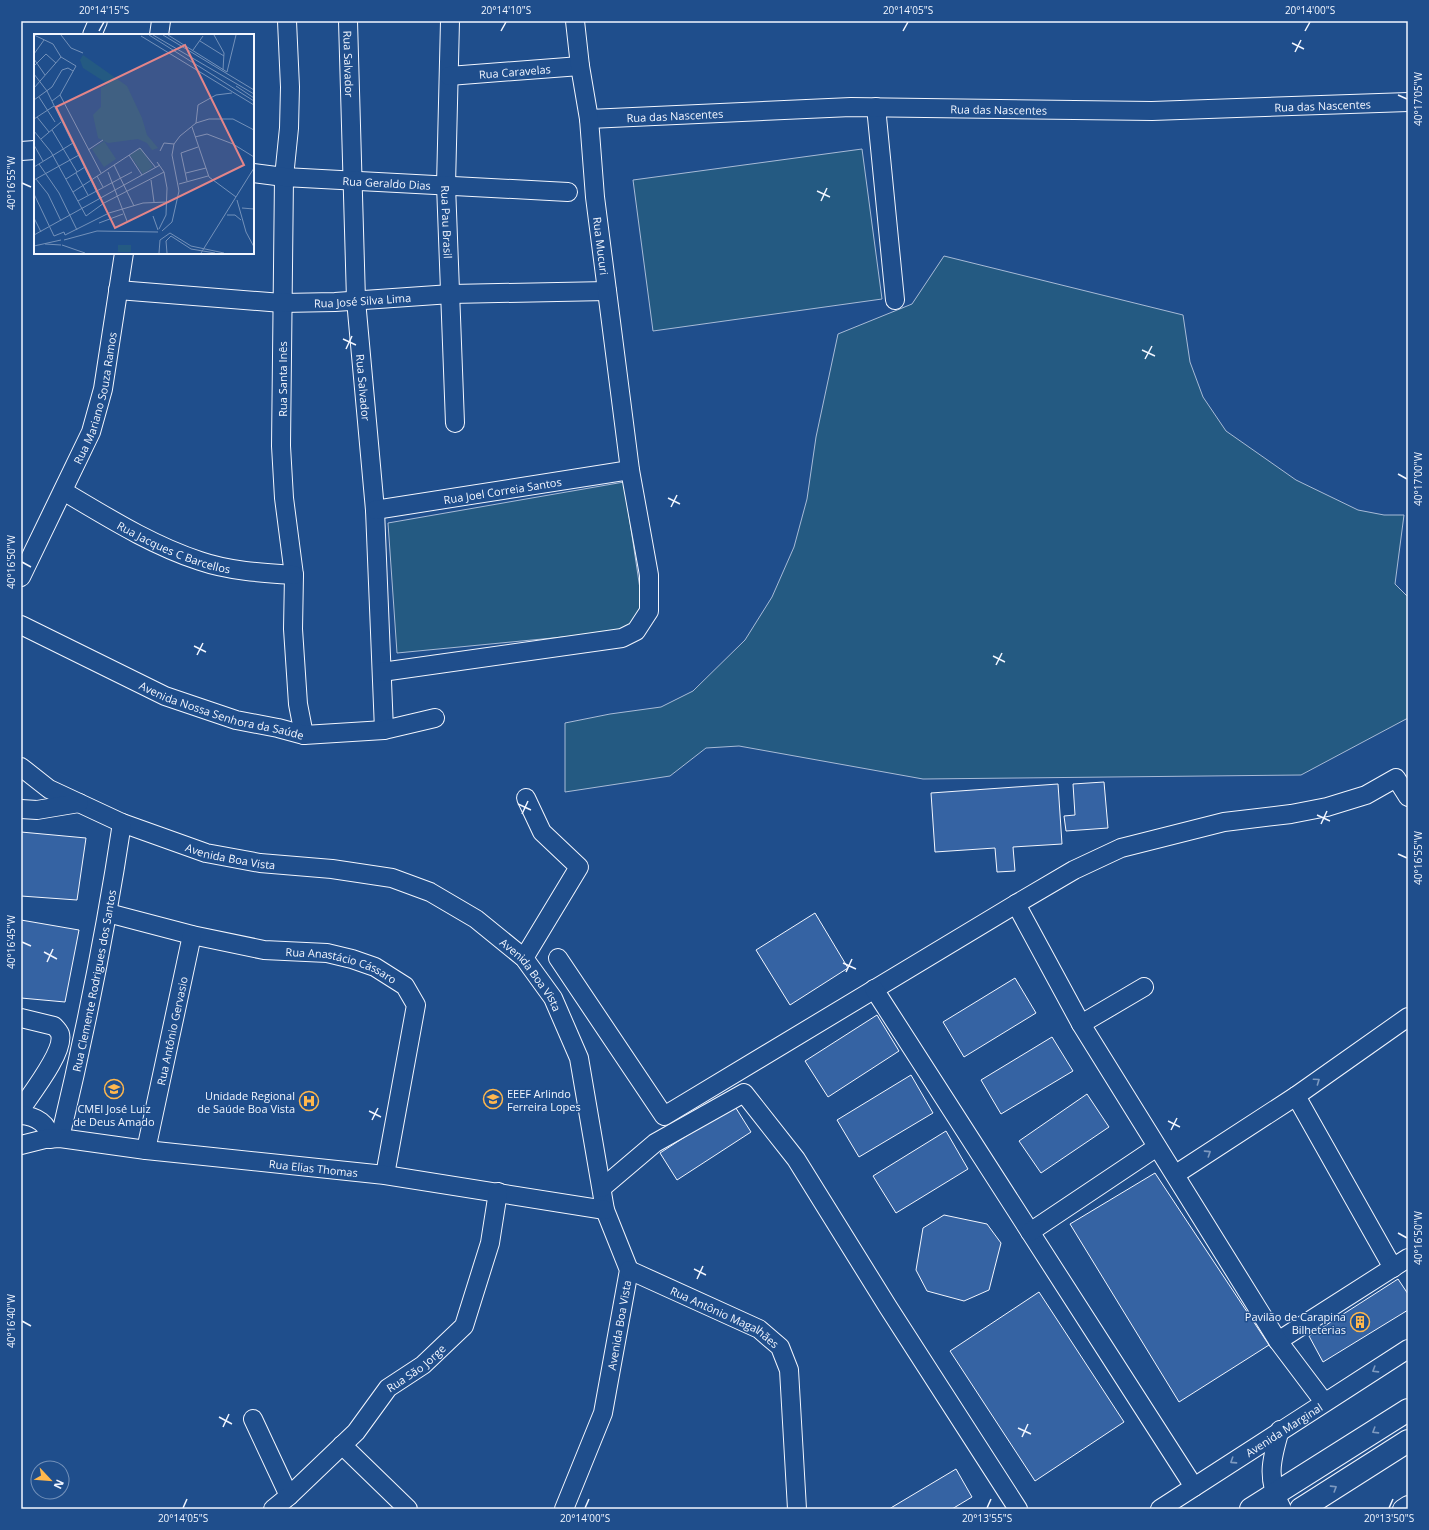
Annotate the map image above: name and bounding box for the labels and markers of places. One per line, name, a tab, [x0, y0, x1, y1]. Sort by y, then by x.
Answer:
school or university icon: CMEI José Luiz de Deus Amado	[103, 1078, 125, 1100]
place label: EEEF Arlindo Ferreira Lopes	[507, 1086, 581, 1114]
place label: Unidade Regional de Saúde Boa Vista	[197, 1088, 295, 1116]
school or university icon: EEEF Arlindo Ferreira Lopes	[482, 1088, 504, 1110]
hospital icon: Unidade Regional de Saúde Boa Vista	[298, 1090, 320, 1112]
place label: CMEI José Luiz de Deus Amado	[73, 1101, 155, 1129]
place label: Pavilão de Carapina Bilheterias	[1245, 1309, 1346, 1337]
building icon: Pavilão de Carapina Bilheterias	[1349, 1311, 1371, 1333]

